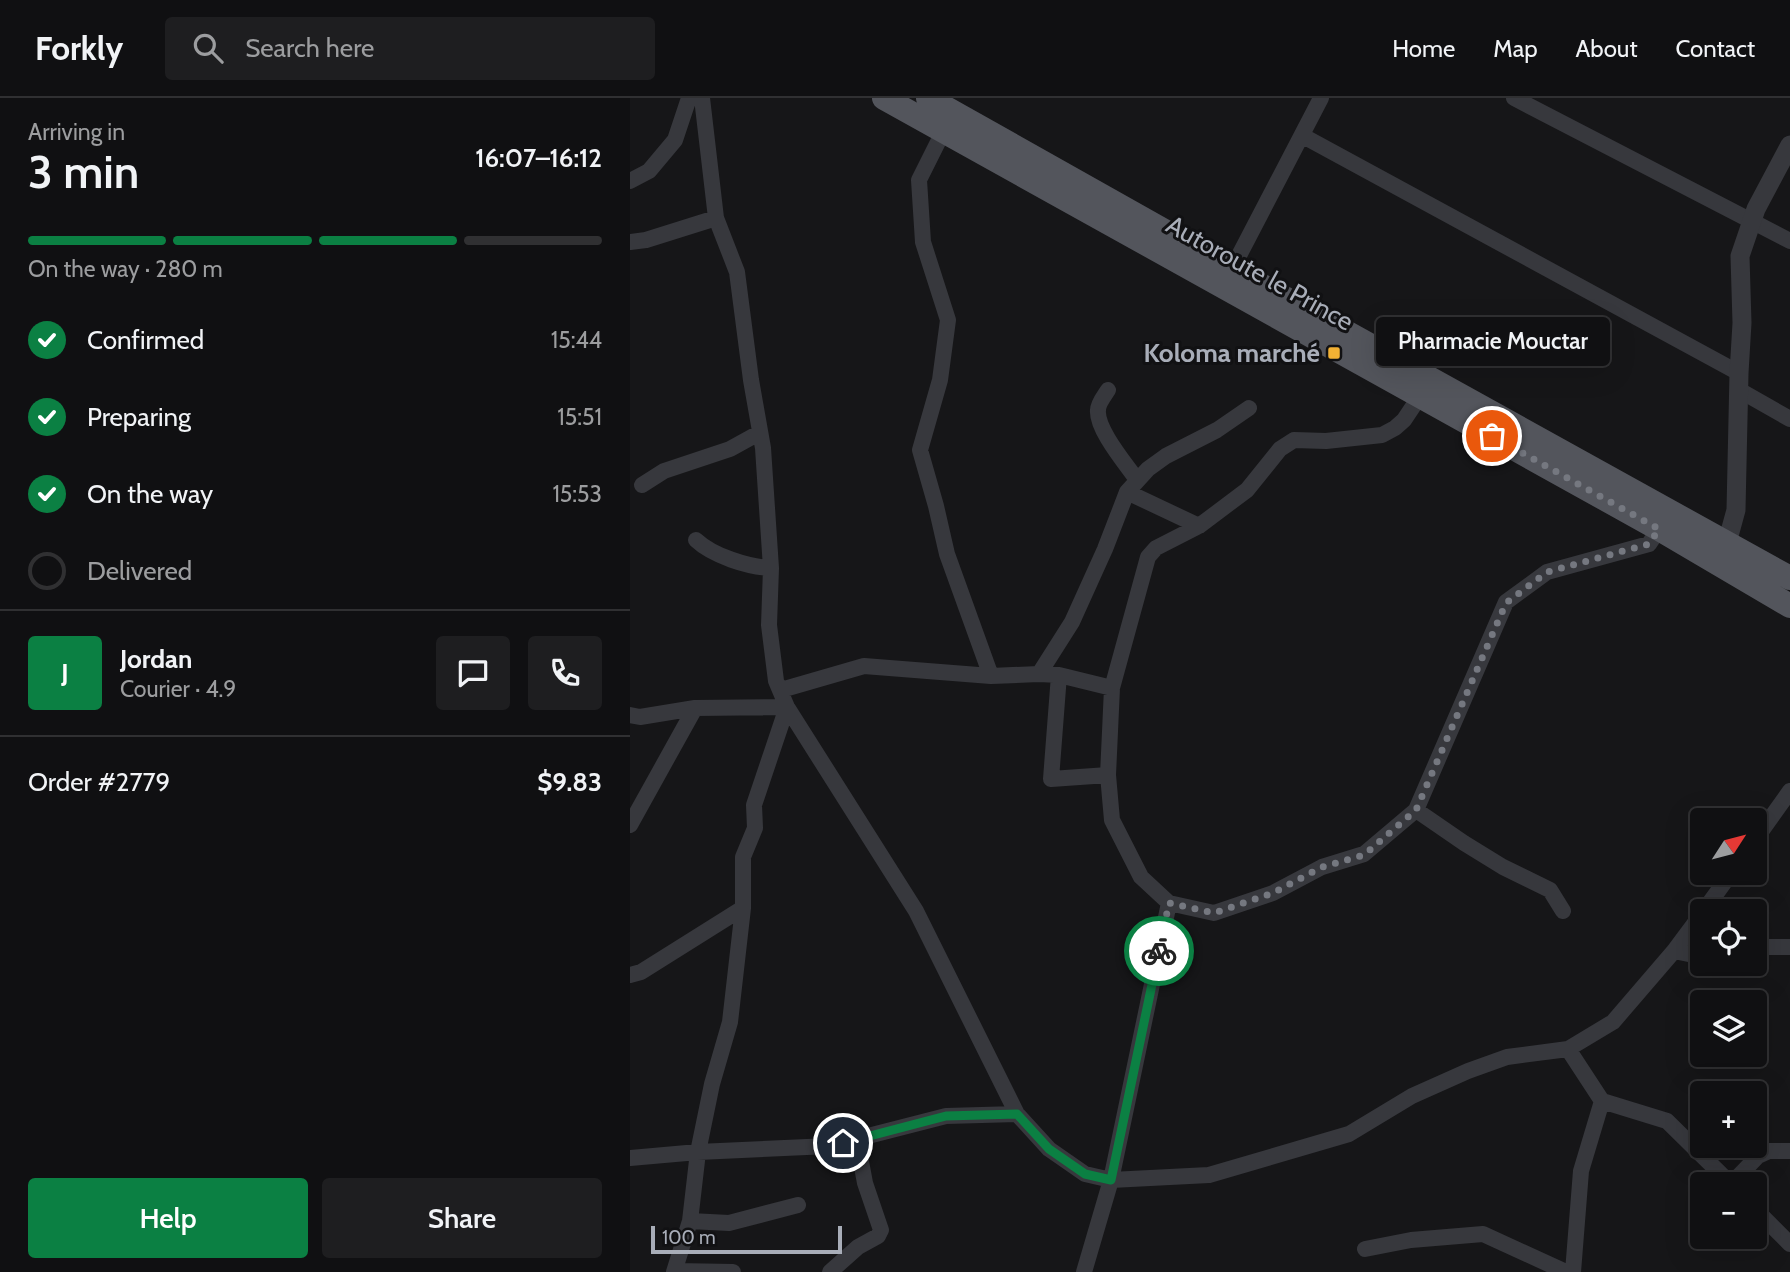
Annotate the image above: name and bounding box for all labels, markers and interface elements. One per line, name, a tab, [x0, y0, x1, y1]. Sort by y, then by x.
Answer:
search box	[165, 17, 655, 80]
text: Forkly	[35, 28, 123, 68]
icon: search	[189, 29, 227, 67]
text: Search here	[245, 32, 374, 64]
text: Home	[1392, 34, 1455, 63]
text: Map	[1493, 34, 1538, 63]
text: About	[1576, 34, 1638, 63]
text: Contact	[1676, 34, 1755, 63]
text: Arriving in	[28, 118, 125, 146]
text: 16:07–16:12	[475, 142, 602, 174]
text: 3 min	[28, 144, 139, 200]
street label: Autoroute le Prince	[1161, 208, 1359, 338]
text: On the way · 280 m	[28, 255, 223, 283]
callout: Pharmacie Mouctar	[1375, 317, 1609, 366]
icon: check	[28, 321, 66, 359]
text: Confirmed	[87, 324, 204, 356]
text: 15:44	[551, 326, 602, 354]
text: Pharmacie Mouctar	[1398, 327, 1588, 355]
place label: Koloma marché	[1143, 337, 1320, 369]
marker: Koloma marché	[1326, 345, 1342, 361]
icon: check	[28, 398, 66, 436]
text: Preparing	[87, 401, 191, 433]
text: 15:51	[557, 403, 602, 431]
pin	[1462, 406, 1522, 466]
icon: bag	[1473, 417, 1511, 455]
icon: check	[28, 475, 66, 513]
text: On the way	[87, 478, 213, 510]
text: 15:53	[552, 480, 602, 508]
text: Delivered	[87, 555, 192, 587]
button: chat	[436, 636, 510, 710]
button: phone	[528, 636, 602, 710]
text: Jordan	[120, 643, 192, 675]
text: J	[61, 657, 69, 689]
text: Courier · 4.9	[120, 675, 236, 703]
text: Order #2779	[28, 766, 170, 798]
text: $9.83	[537, 766, 602, 798]
north arrow	[1690, 808, 1768, 886]
map controls	[1690, 808, 1767, 1249]
button: locate	[1690, 899, 1767, 976]
courier	[1124, 916, 1194, 986]
icon: bike	[1140, 932, 1178, 970]
button: layers	[1690, 990, 1767, 1067]
button: +	[1690, 1081, 1767, 1158]
pin	[813, 1113, 873, 1173]
icon: home	[824, 1124, 862, 1162]
button: −	[1690, 1172, 1767, 1249]
button: Help	[28, 1178, 308, 1258]
button: Share	[322, 1178, 602, 1258]
scale bar	[651, 1223, 842, 1255]
text: 100 m	[662, 1226, 716, 1249]

